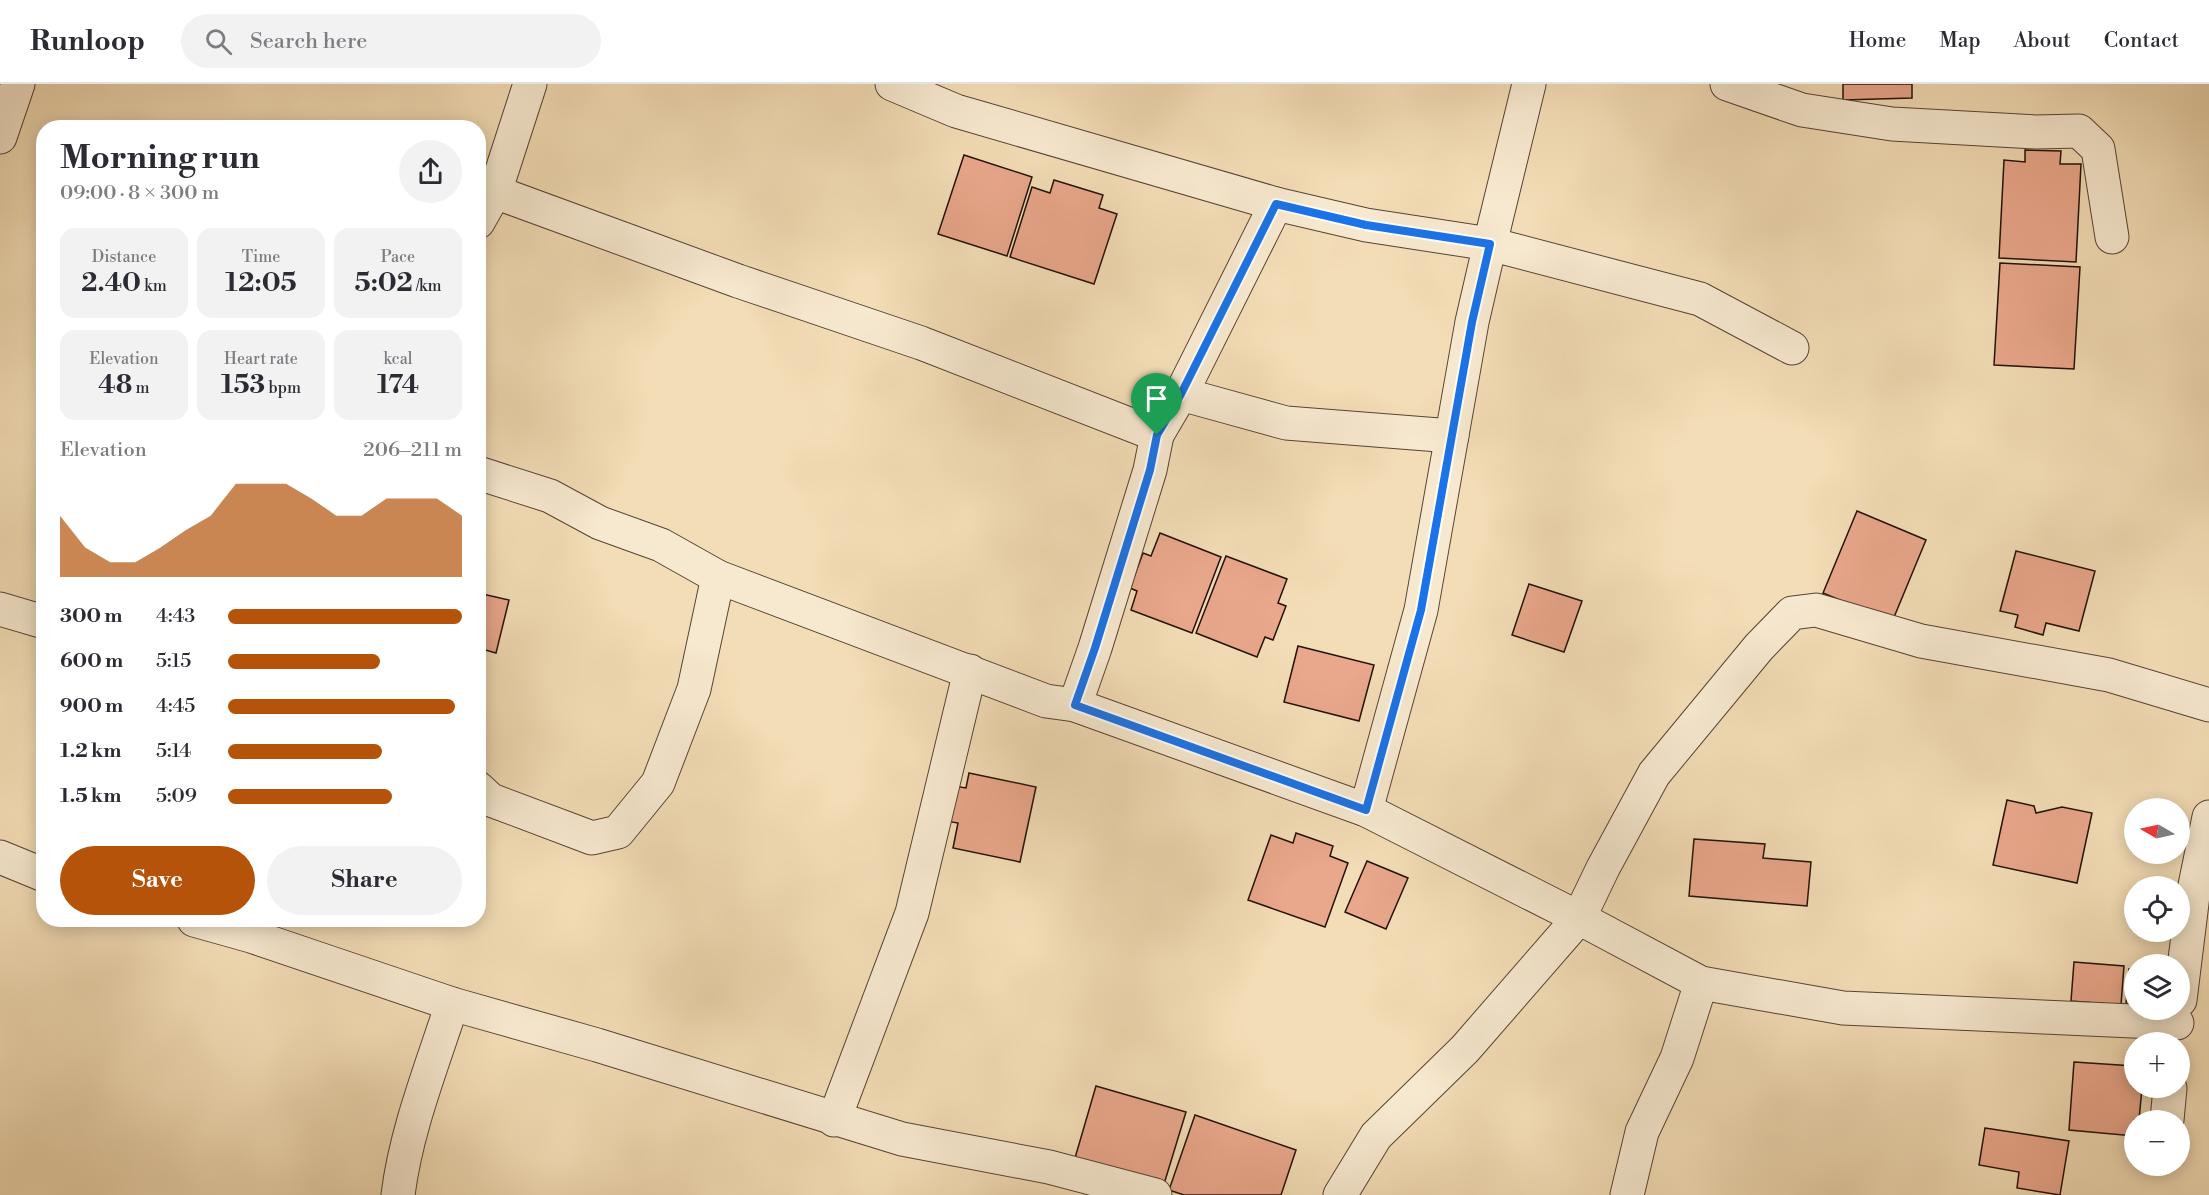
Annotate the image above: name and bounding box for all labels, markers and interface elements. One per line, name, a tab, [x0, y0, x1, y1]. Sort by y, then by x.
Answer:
search box	[181, 14, 601, 68]
text: Runloop	[30, 24, 145, 59]
icon: search	[202, 25, 235, 58]
text: Search here	[250, 28, 367, 55]
text: Home	[1849, 28, 1906, 54]
text: Map	[1939, 28, 1981, 54]
text: About	[2014, 28, 2071, 54]
text: Contact	[2104, 28, 2179, 54]
text: Morning run	[60, 138, 260, 179]
button: share	[399, 140, 462, 203]
text: 09:00 · 8 × 300 m	[60, 181, 219, 206]
text: Distance	[92, 247, 156, 267]
text: Time	[242, 247, 280, 267]
text: Pace	[381, 247, 415, 267]
text: 2.40	[81, 267, 141, 299]
text: 12:05	[225, 267, 297, 299]
text: 5:02	[355, 267, 413, 299]
text: km	[141, 276, 167, 296]
text: /km	[413, 276, 441, 296]
text: Elevation	[89, 349, 159, 369]
text: Heart rate	[224, 349, 298, 369]
text: kcal	[383, 349, 413, 369]
text: 48	[98, 369, 132, 401]
text: 153	[221, 369, 265, 401]
text: 174	[377, 369, 419, 401]
pin	[1131, 373, 1182, 435]
text: m	[132, 378, 150, 398]
text: bpm	[265, 378, 301, 398]
icon: arrive	[1140, 382, 1173, 415]
text: Elevation	[60, 438, 147, 463]
text: 206–211 m	[363, 438, 462, 463]
text: 300 m	[60, 604, 123, 629]
text: 4:43	[156, 604, 195, 629]
text: 600 m	[60, 649, 123, 674]
text: 5:15	[156, 649, 191, 674]
text: 900 m	[60, 694, 123, 719]
text: 4:45	[156, 694, 195, 719]
text: 1.2 km	[60, 739, 122, 764]
text: 5:14	[156, 739, 191, 764]
text: 1.5 km	[60, 784, 121, 809]
text: 5:09	[156, 784, 197, 809]
north arrow	[2124, 798, 2190, 864]
map controls	[2124, 798, 2190, 1176]
button: Save	[60, 846, 255, 915]
button: Share	[267, 846, 462, 915]
button: locate	[2124, 876, 2190, 942]
button: layers	[2124, 954, 2190, 1020]
button: +	[2124, 1032, 2190, 1098]
button: −	[2124, 1110, 2190, 1176]

